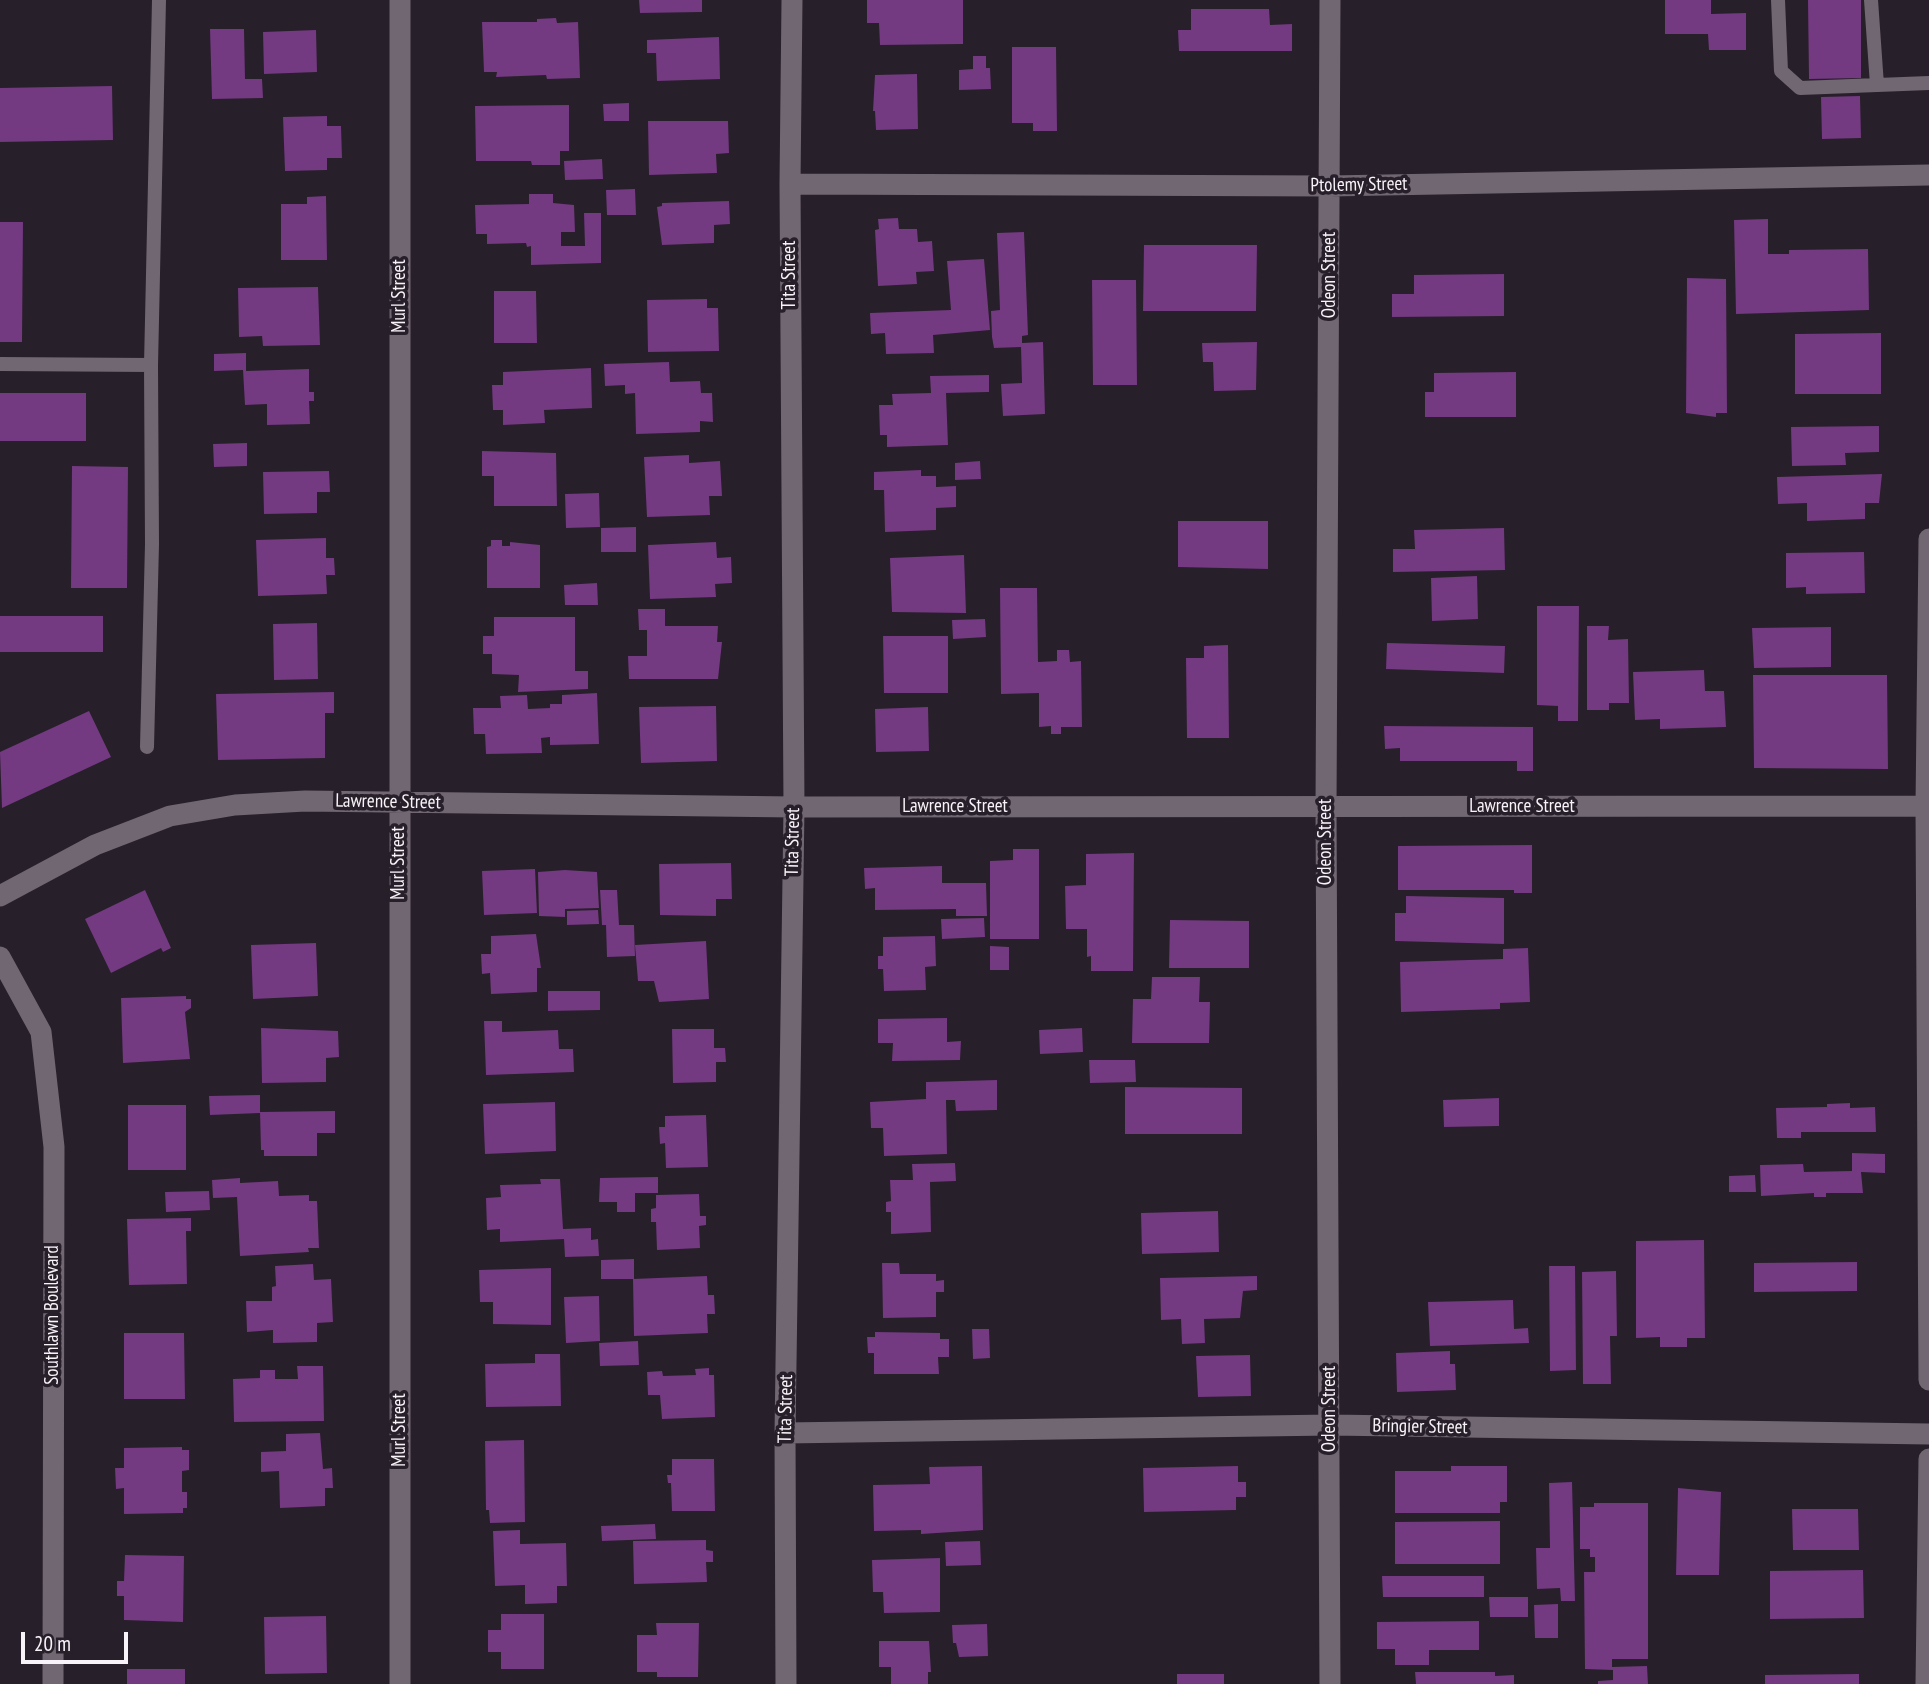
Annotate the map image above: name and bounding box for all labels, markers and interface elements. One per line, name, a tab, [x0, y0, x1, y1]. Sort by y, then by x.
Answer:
street label: Ptolemy Street	[1310, 173, 1408, 197]
street label: Odeon Street	[1319, 232, 1341, 318]
street label: Tita Street	[779, 241, 801, 309]
street label: Murl Street	[389, 259, 411, 333]
street label: Lawrence Street	[335, 790, 441, 814]
street label: Lawrence Street	[902, 796, 1008, 818]
street label: Lawrence Street	[1469, 796, 1575, 818]
street label: Odeon Street	[1315, 799, 1337, 885]
street label: Tita Street	[781, 807, 805, 877]
street label: Murl Street	[388, 826, 410, 900]
street label: Southlawn Boulevard	[42, 1245, 64, 1385]
street label: Odeon Street	[1319, 1366, 1341, 1452]
street label: Tita Street	[774, 1374, 798, 1444]
street label: Murl Street	[389, 1393, 411, 1467]
street label: Bringier Street	[1372, 1415, 1468, 1439]
scale bar	[24, 1618, 131, 1662]
text: 20 m	[34, 1630, 71, 1657]

